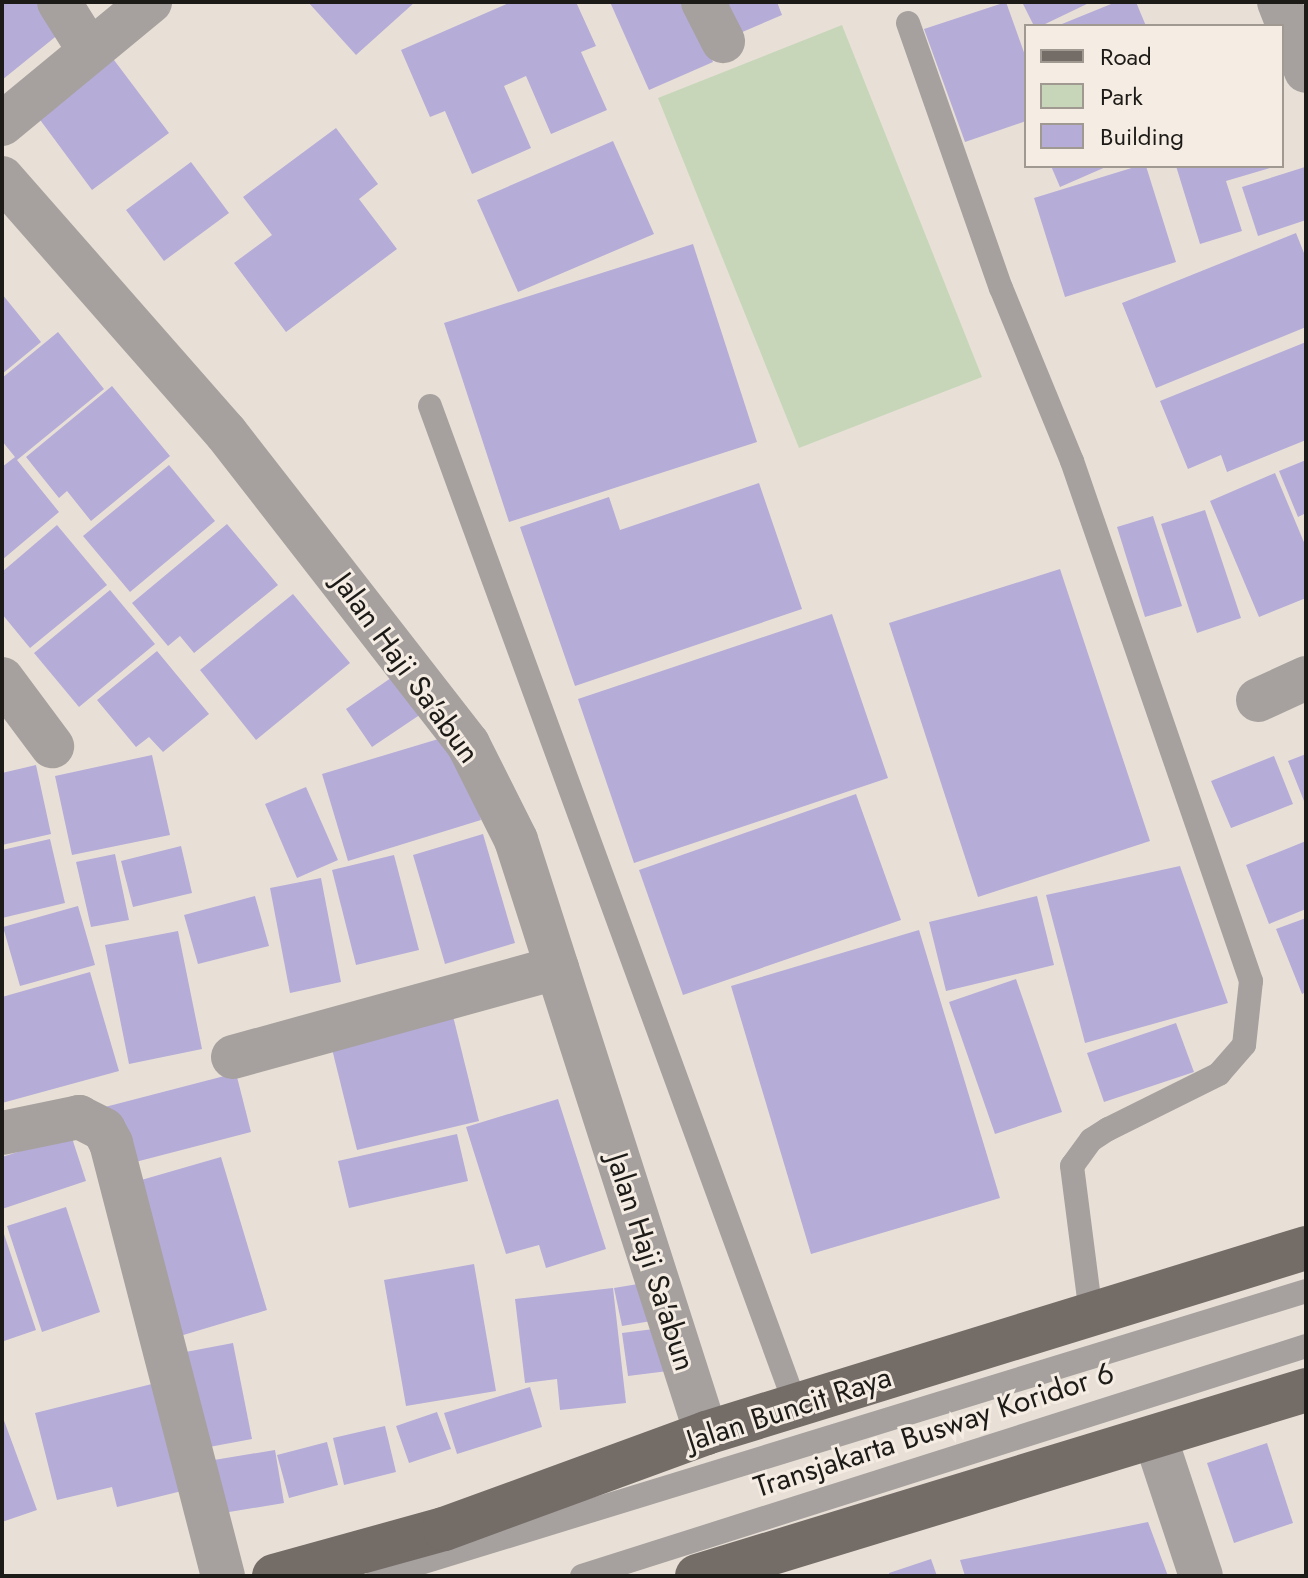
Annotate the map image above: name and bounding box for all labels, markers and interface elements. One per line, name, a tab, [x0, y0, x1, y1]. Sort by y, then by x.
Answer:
legend	[1024, 24, 1284, 168]
text: Road	[1100, 39, 1152, 74]
text: Park	[1100, 79, 1143, 114]
text: Building	[1100, 119, 1184, 154]
street label: Jalan Haji Sa'abun	[325, 566, 487, 770]
street label: Jalan Haji Sa'abun	[599, 1149, 703, 1375]
street label: Transjakarta Busway Koridor 6	[749, 1355, 1119, 1505]
street label: Jalan Buncit Raya	[682, 1359, 896, 1459]

